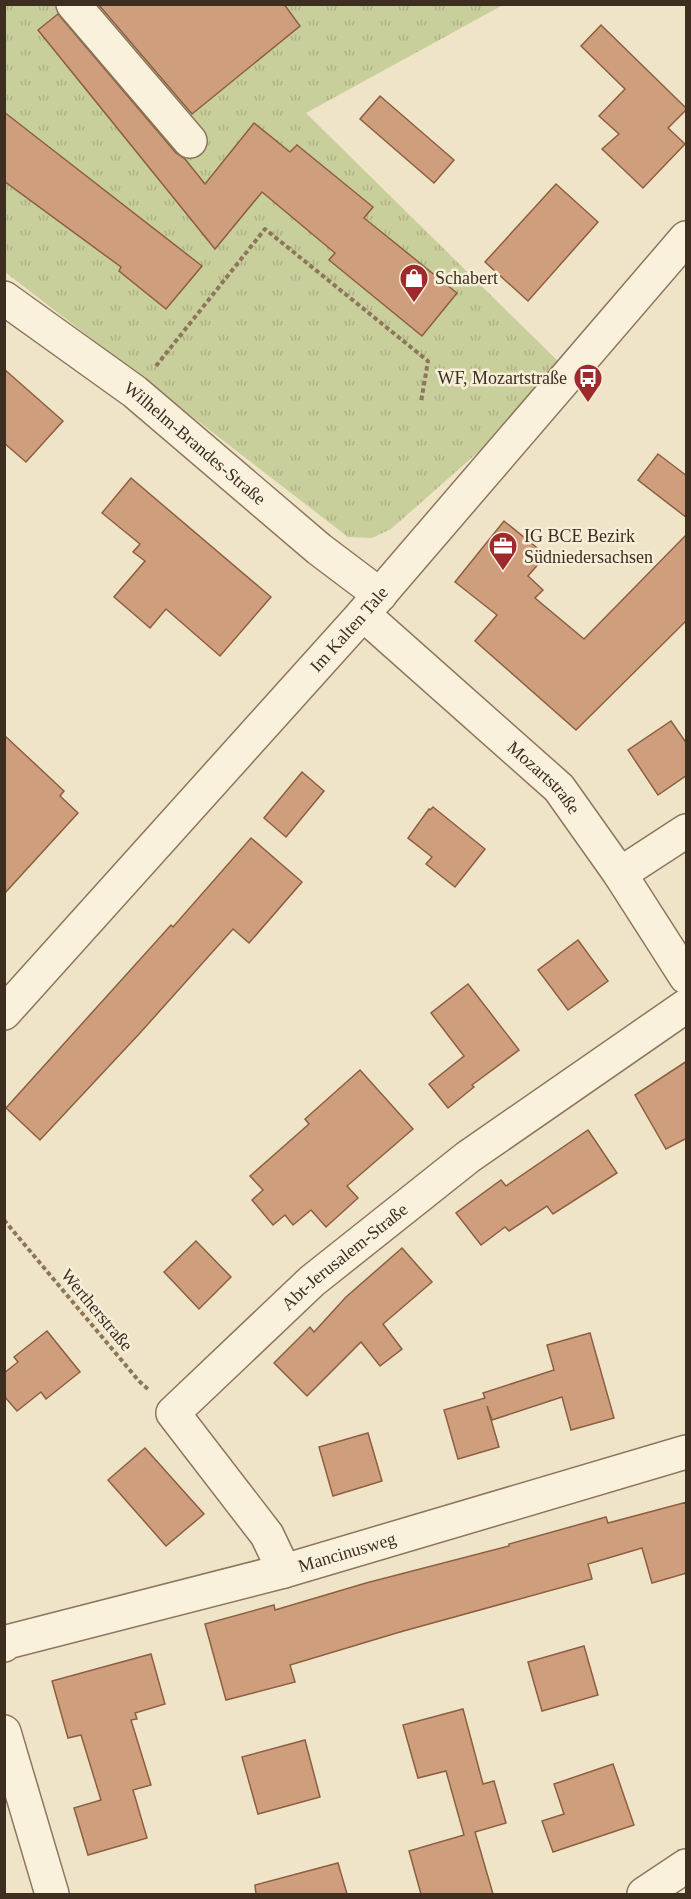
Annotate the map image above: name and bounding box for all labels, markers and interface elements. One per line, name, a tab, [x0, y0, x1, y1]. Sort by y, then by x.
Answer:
shop icon: Schabert	[398, 262, 430, 304]
place label: Schabert	[435, 268, 498, 288]
bus stop icon: WF, Mozartstraße	[572, 362, 604, 404]
place label: WF, Mozartstraße	[437, 368, 567, 388]
street label: Wilhelm-Brandes-Straße	[120, 377, 270, 509]
place label: IG BCE Bezirk Südniedersachsen	[524, 526, 653, 567]
office icon: IG BCE Bezirk Südniedersachsen	[487, 530, 519, 572]
street label: Im Kalten Tale	[306, 582, 392, 676]
street label: Mozartstraße	[503, 737, 584, 818]
street label: Abt-Jerusalem-Straße	[278, 1199, 411, 1314]
street label: Wertherstraße	[57, 1265, 137, 1355]
street label: Mancinusweg	[296, 1528, 398, 1576]

